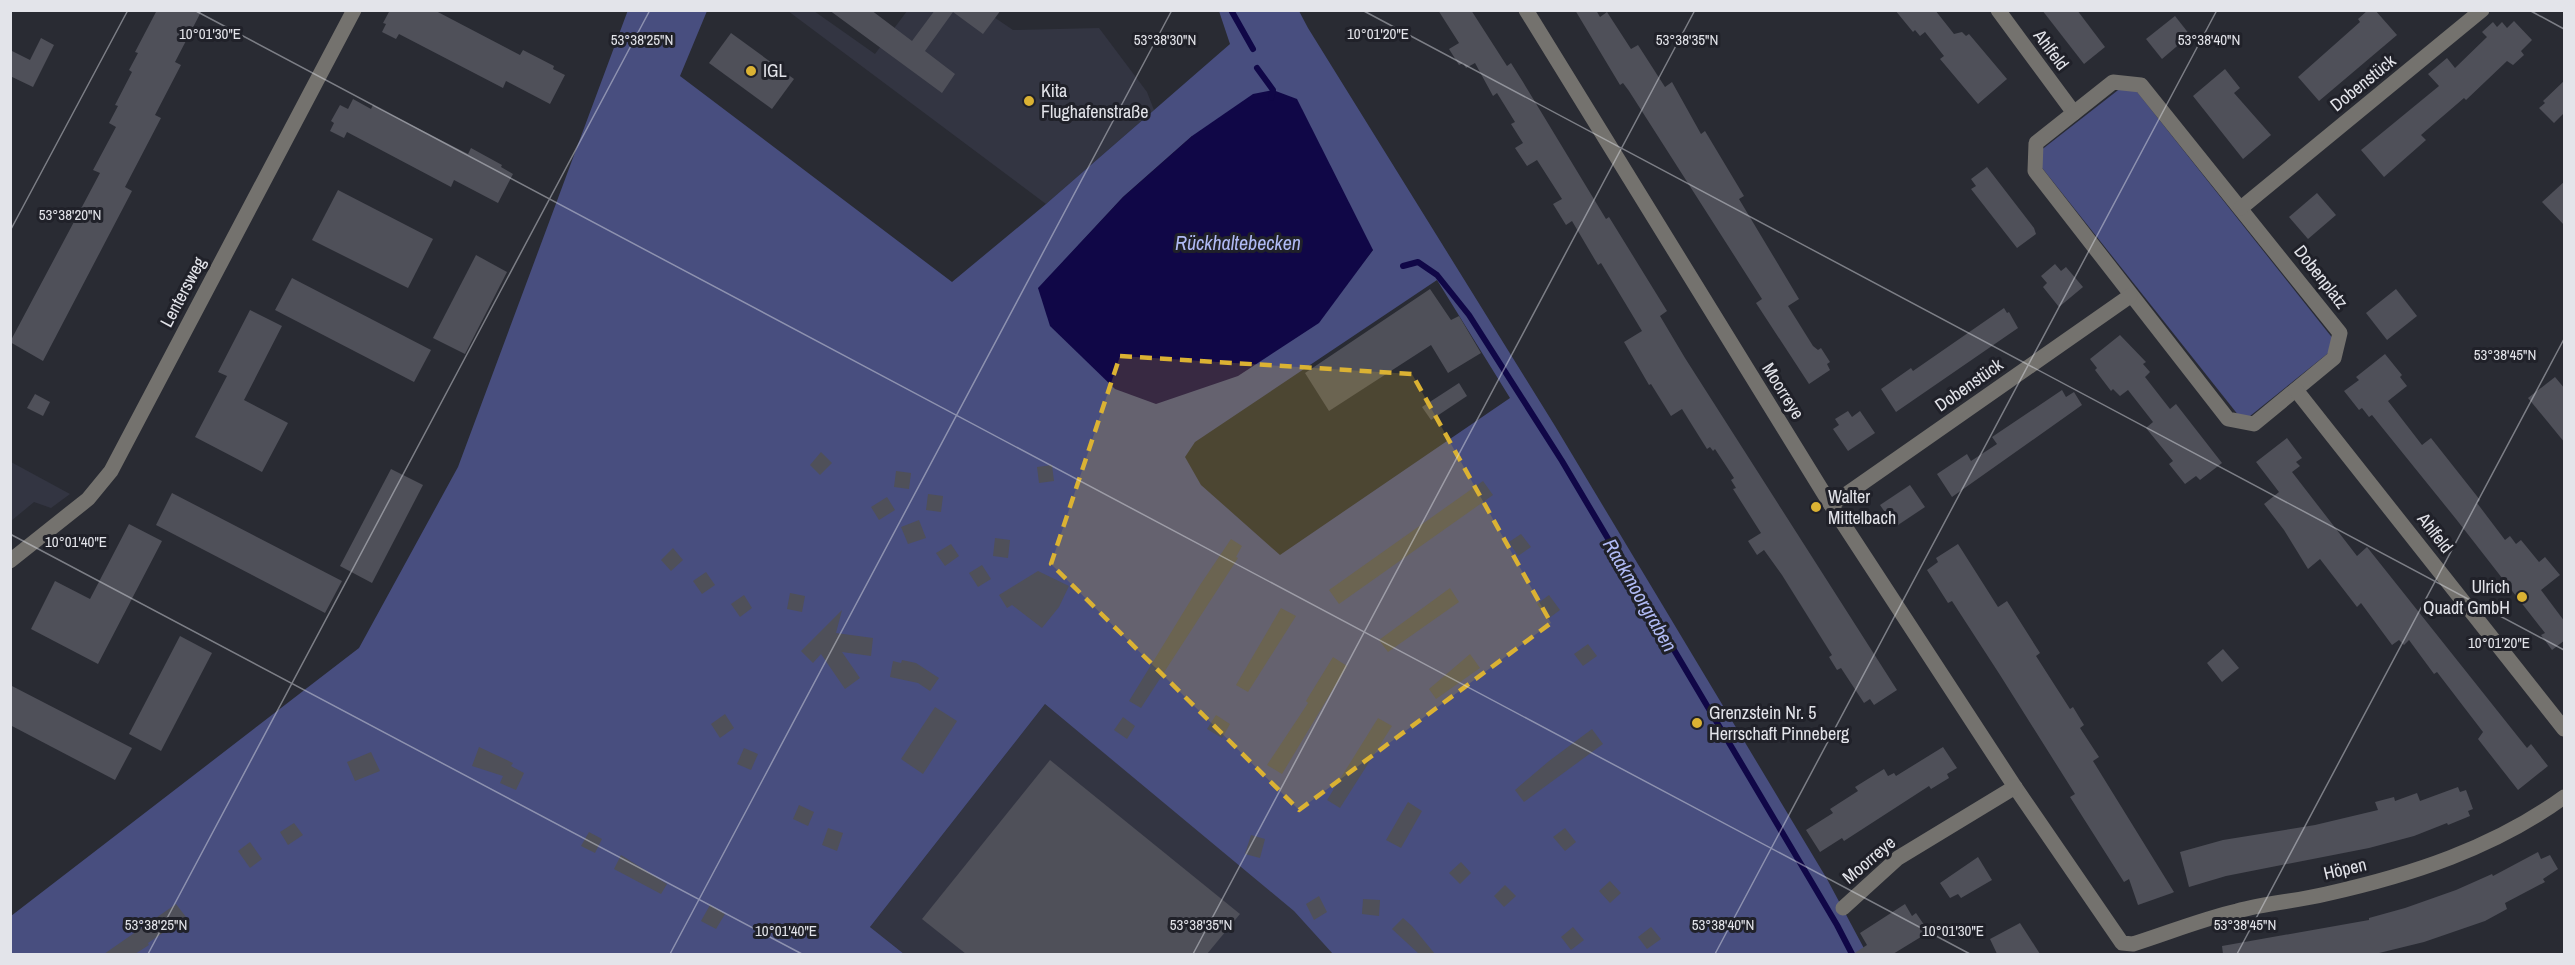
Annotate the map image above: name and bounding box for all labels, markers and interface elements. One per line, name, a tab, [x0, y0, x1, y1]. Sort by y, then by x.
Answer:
text: 10°01'30"E	[179, 23, 241, 44]
text: 10°01'20"E	[1347, 23, 1409, 44]
street label: Ahlfeld	[2027, 23, 2075, 75]
text: 53°38'25"N	[611, 29, 673, 50]
text: 53°38'30"N	[1134, 29, 1196, 50]
text: 53°38'35"N	[1656, 29, 1718, 50]
text: 53°38'40"N	[2178, 29, 2240, 50]
street label: Dobenstück	[2325, 48, 2401, 117]
place label: IGL	[763, 58, 787, 83]
marker: IGL	[744, 64, 758, 78]
place label: Kita Flughafenstraße	[1041, 78, 1148, 124]
marker: Kita Flughafenstraße	[1022, 94, 1036, 108]
text: 53°38'20"N	[39, 204, 101, 225]
water label: Rückhaltebecken	[1175, 229, 1301, 256]
street label: Dobenplatz	[2289, 240, 2354, 314]
street label: Lentersweg	[154, 252, 212, 331]
text: 53°38'45"N	[2474, 344, 2536, 365]
street label: Dobenstück	[1930, 352, 2008, 417]
street label: Moorreye	[1756, 358, 1811, 424]
place label: Walter Mittelbach	[1828, 484, 1896, 530]
marker: Walter Mittelbach	[1809, 500, 1823, 514]
street label: Ahlfeld	[2411, 506, 2459, 558]
text: 10°01'40"E	[45, 531, 107, 552]
water label: Raakmoorgraben	[1597, 533, 1684, 656]
place label: Ulrich Quadt GmbH	[2423, 574, 2510, 620]
marker: Ulrich Quadt GmbH	[2515, 590, 2529, 604]
text: 10°01'20"E	[2468, 632, 2530, 653]
place label: Grenzstein Nr. 5 Herrschaft Pinneberg	[1709, 700, 1850, 746]
marker: Grenzstein Nr. 5 Herrschaft Pinneberg	[1690, 716, 1704, 730]
street label: Moorreye	[1837, 830, 1901, 889]
street label: Höpen	[2321, 851, 2369, 886]
text: 53°38'25"N	[125, 914, 187, 935]
text: 53°38'35"N	[1170, 914, 1232, 935]
text: 53°38'40"N	[1692, 914, 1754, 935]
text: 53°38'45"N	[2214, 914, 2276, 935]
text: 10°01'40"E	[755, 920, 817, 941]
text: 10°01'30"E	[1922, 920, 1984, 941]

